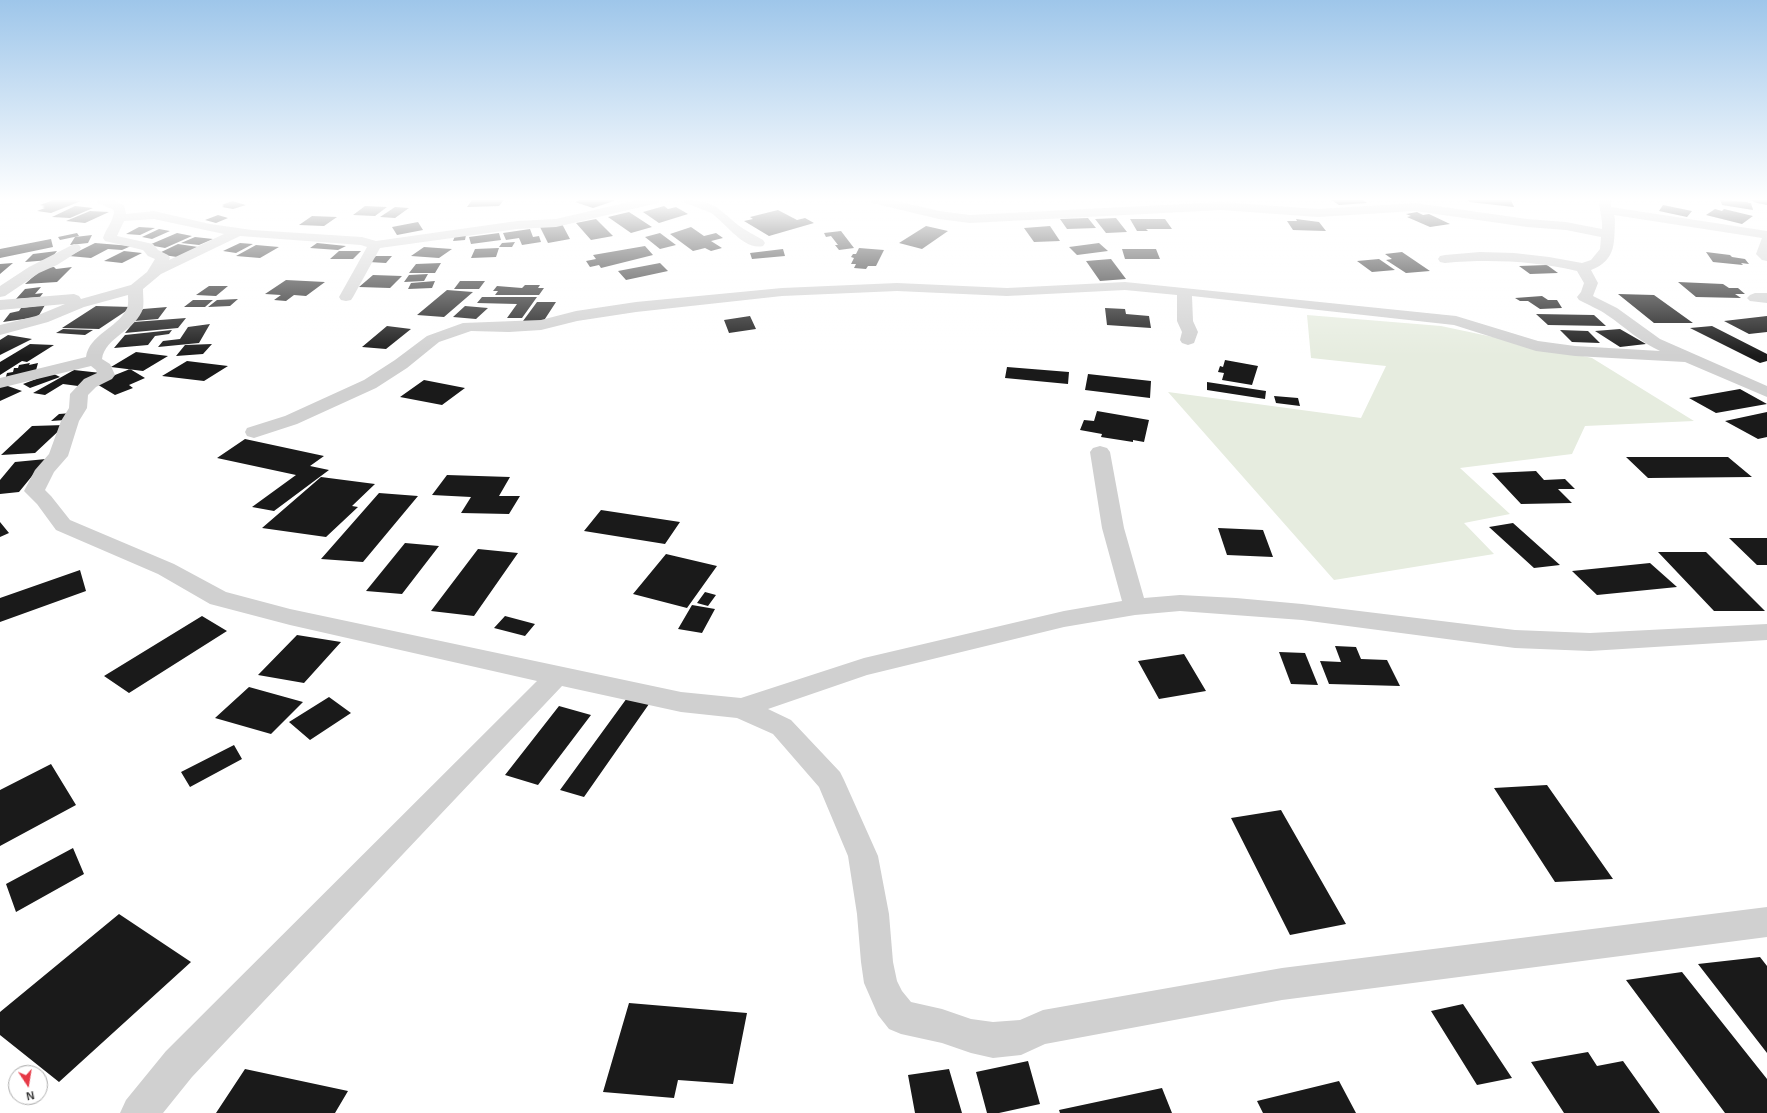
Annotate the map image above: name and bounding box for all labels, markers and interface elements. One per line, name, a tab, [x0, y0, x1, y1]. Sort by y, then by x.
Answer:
north arrow	[8, 1065, 48, 1105]
text: N	[25, 1089, 35, 1102]

